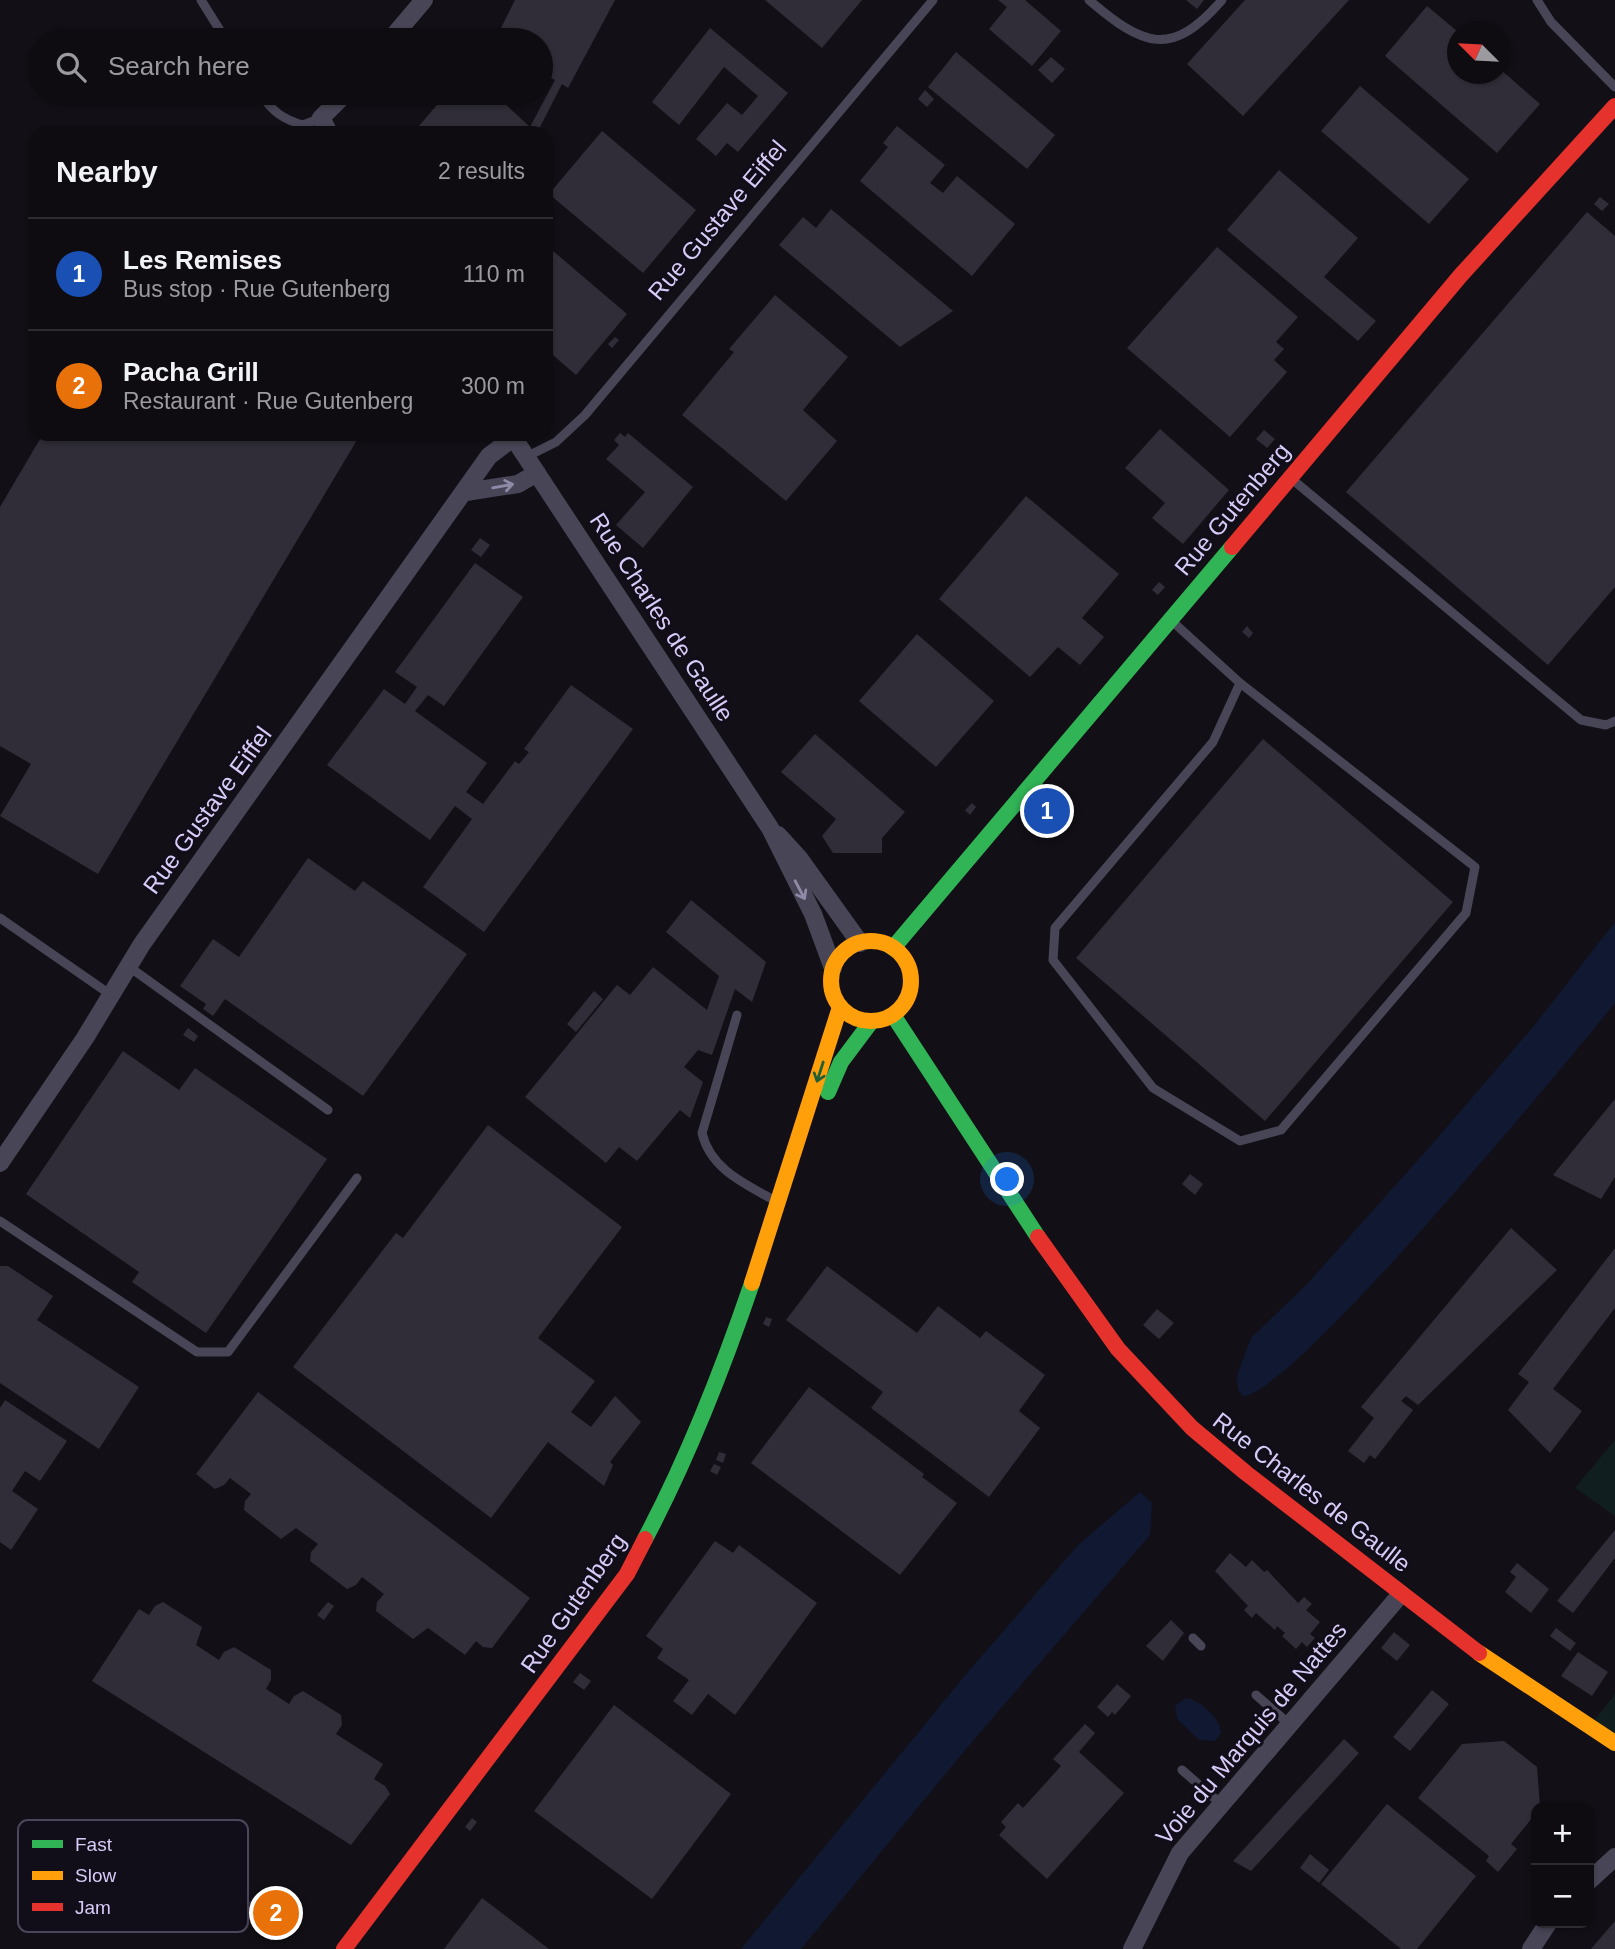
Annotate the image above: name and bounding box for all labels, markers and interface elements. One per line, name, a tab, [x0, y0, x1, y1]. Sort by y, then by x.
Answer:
north arrow	[1447, 21, 1510, 84]
search box	[28, 28, 553, 105]
icon: search	[52, 48, 90, 86]
text: Search here	[108, 51, 250, 81]
street label: Rue Gustave Eiffel	[642, 135, 792, 305]
text: Nearby	[56, 155, 158, 188]
text: 2 results	[438, 158, 525, 184]
text: Les Remises	[123, 245, 282, 275]
text: 1	[73, 261, 85, 287]
text: 110 m	[463, 261, 525, 287]
text: Bus stop · Rue Gutenberg	[123, 276, 390, 302]
text: Pacha Grill	[123, 357, 259, 387]
text: 2	[73, 373, 85, 399]
text: 300 m	[461, 373, 525, 399]
text: Restaurant · Rue Gutenberg	[123, 388, 413, 414]
street label: Rue Gutenberg	[1169, 437, 1295, 581]
one-way arrow	[491, 479, 514, 492]
street label: Rue Charles de Gaulle	[585, 508, 739, 726]
street label: Rue Gustave Eiffel	[137, 721, 277, 899]
pin: 1	[1024, 785, 1070, 837]
one-way arrow	[793, 879, 807, 900]
one-way arrow	[812, 1061, 825, 1083]
your location	[990, 1162, 1024, 1196]
street label: Rue Charles de Gaulle	[1208, 1407, 1416, 1577]
street label: Rue Gutenberg	[515, 1528, 631, 1678]
street label: Voie du Marquis de Nattes	[1150, 1617, 1352, 1849]
map controls	[1531, 1802, 1594, 1928]
button: +	[1531, 1802, 1594, 1865]
legend	[18, 1820, 248, 1932]
text: Fast	[75, 1834, 113, 1855]
text: Slow	[75, 1865, 116, 1886]
button: −	[1531, 1865, 1594, 1928]
pin: 2	[253, 1887, 299, 1939]
text: Jam	[75, 1897, 111, 1918]

